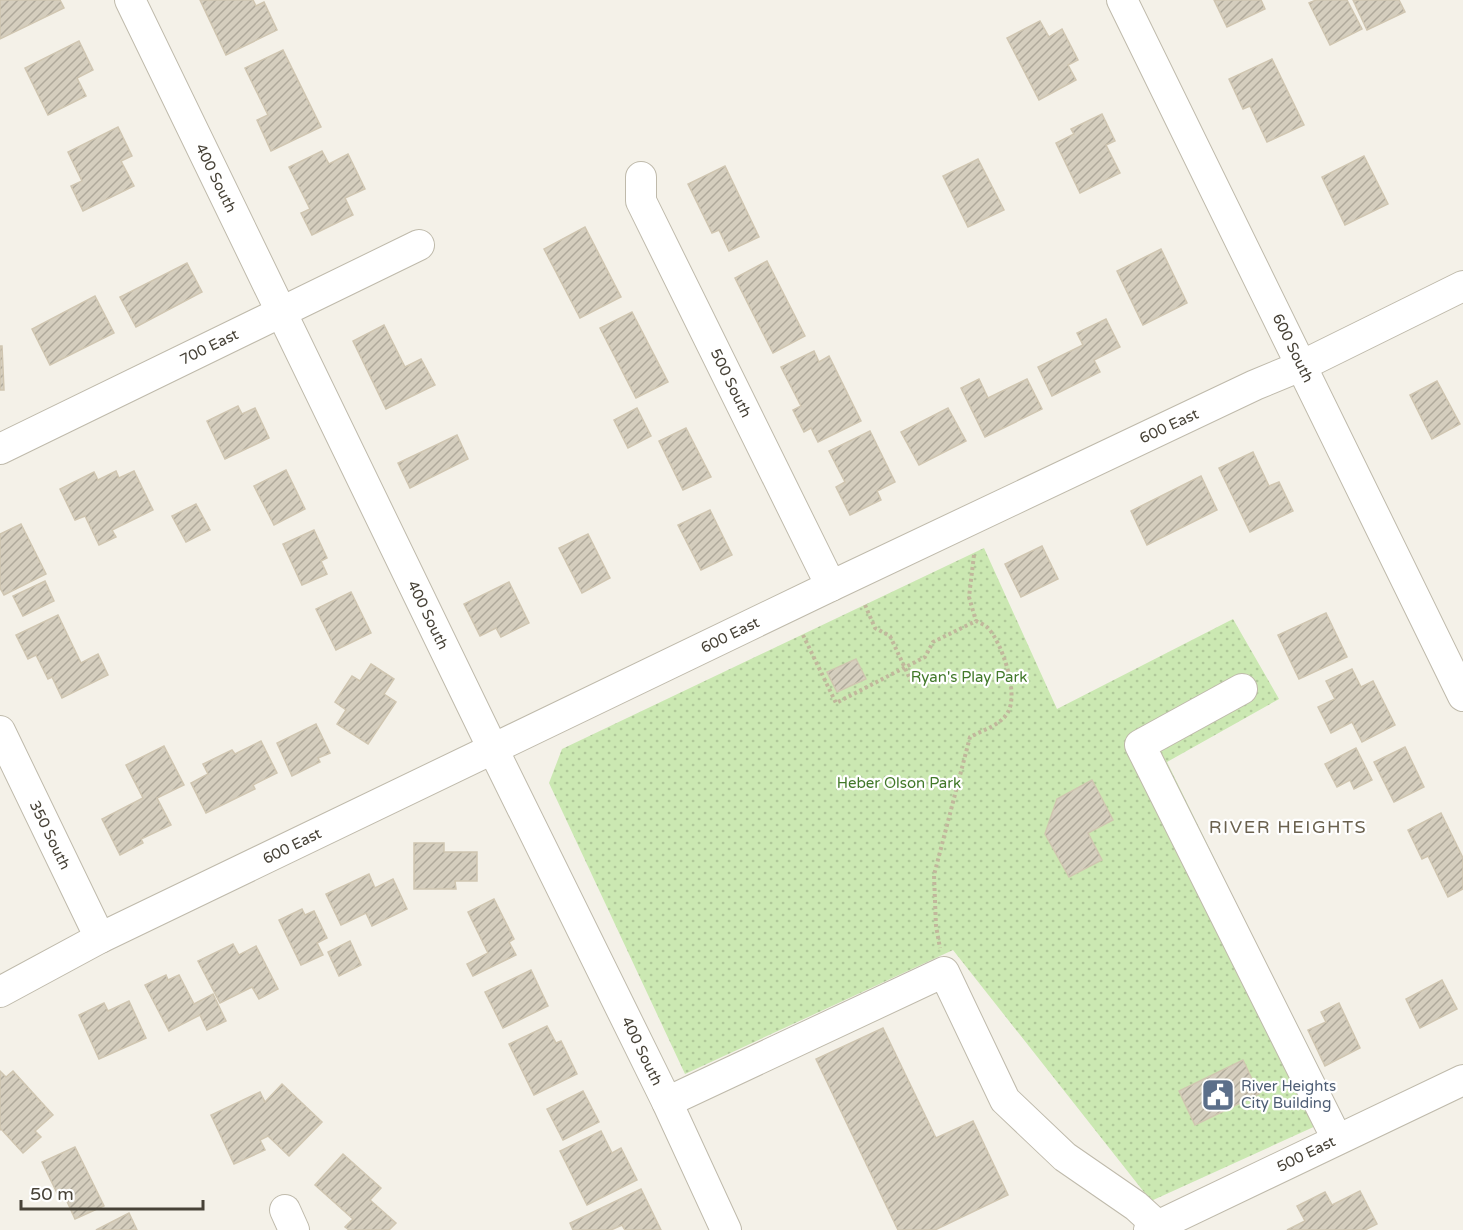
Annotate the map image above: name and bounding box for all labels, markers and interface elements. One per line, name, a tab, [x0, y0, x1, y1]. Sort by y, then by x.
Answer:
street label: 400 South	[192, 141, 240, 215]
street label: 600 South	[1269, 311, 1317, 385]
street label: 700 East	[177, 325, 241, 369]
street label: 500 South	[707, 346, 755, 420]
street label: 600 East	[1137, 404, 1202, 447]
street label: 400 South	[404, 578, 452, 652]
street label: 600 East	[698, 613, 762, 657]
park label: Ryan's Play Park	[911, 668, 1027, 686]
park label: Heber Olson Park	[837, 774, 961, 792]
street label: 350 South	[26, 798, 74, 872]
district label: RIVER HEIGHTS	[1209, 816, 1367, 838]
street label: 600 East	[260, 824, 324, 868]
street label: 400 South	[618, 1014, 666, 1088]
public building icon: River Heights City Building	[1200, 1077, 1236, 1113]
place label: River Heights City Building	[1241, 1077, 1336, 1112]
street label: 500 East	[1274, 1132, 1338, 1176]
scale bar	[21, 1173, 202, 1211]
text: 50 m	[30, 1183, 74, 1205]

